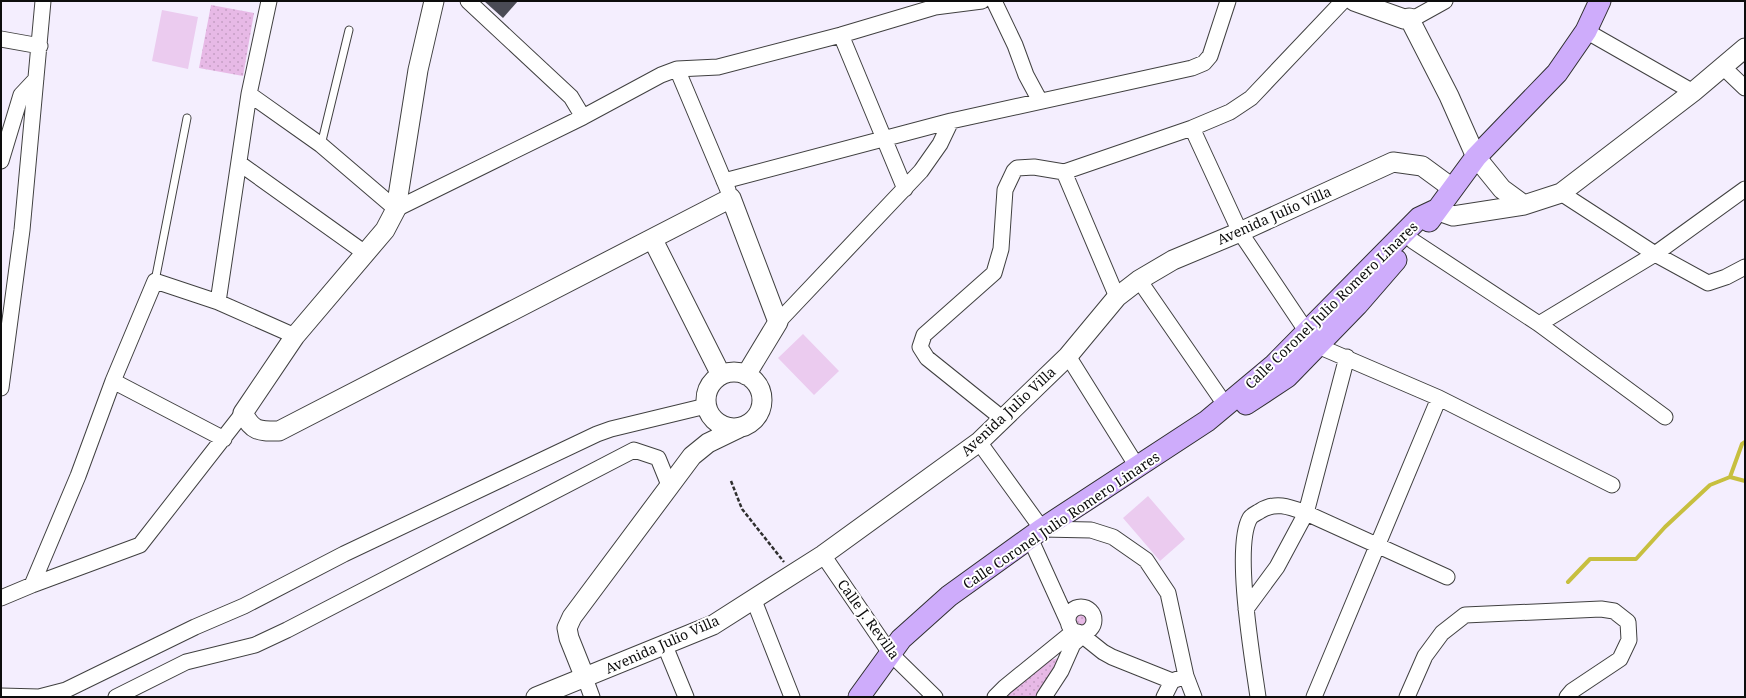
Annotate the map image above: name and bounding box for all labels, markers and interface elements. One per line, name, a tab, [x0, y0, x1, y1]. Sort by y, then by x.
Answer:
street label: Avenida Julio Villa	[1214, 181, 1334, 249]
street label: Calle Coronel Julio Romero Linares	[1240, 217, 1422, 393]
street label: Avenida Julio Villa	[956, 362, 1060, 460]
street label: Calle Coronel Julio Romero Linares	[959, 447, 1163, 593]
street label: Calle J. Revilla	[834, 575, 904, 663]
street label: Avenida Julio Villa	[602, 610, 722, 678]

